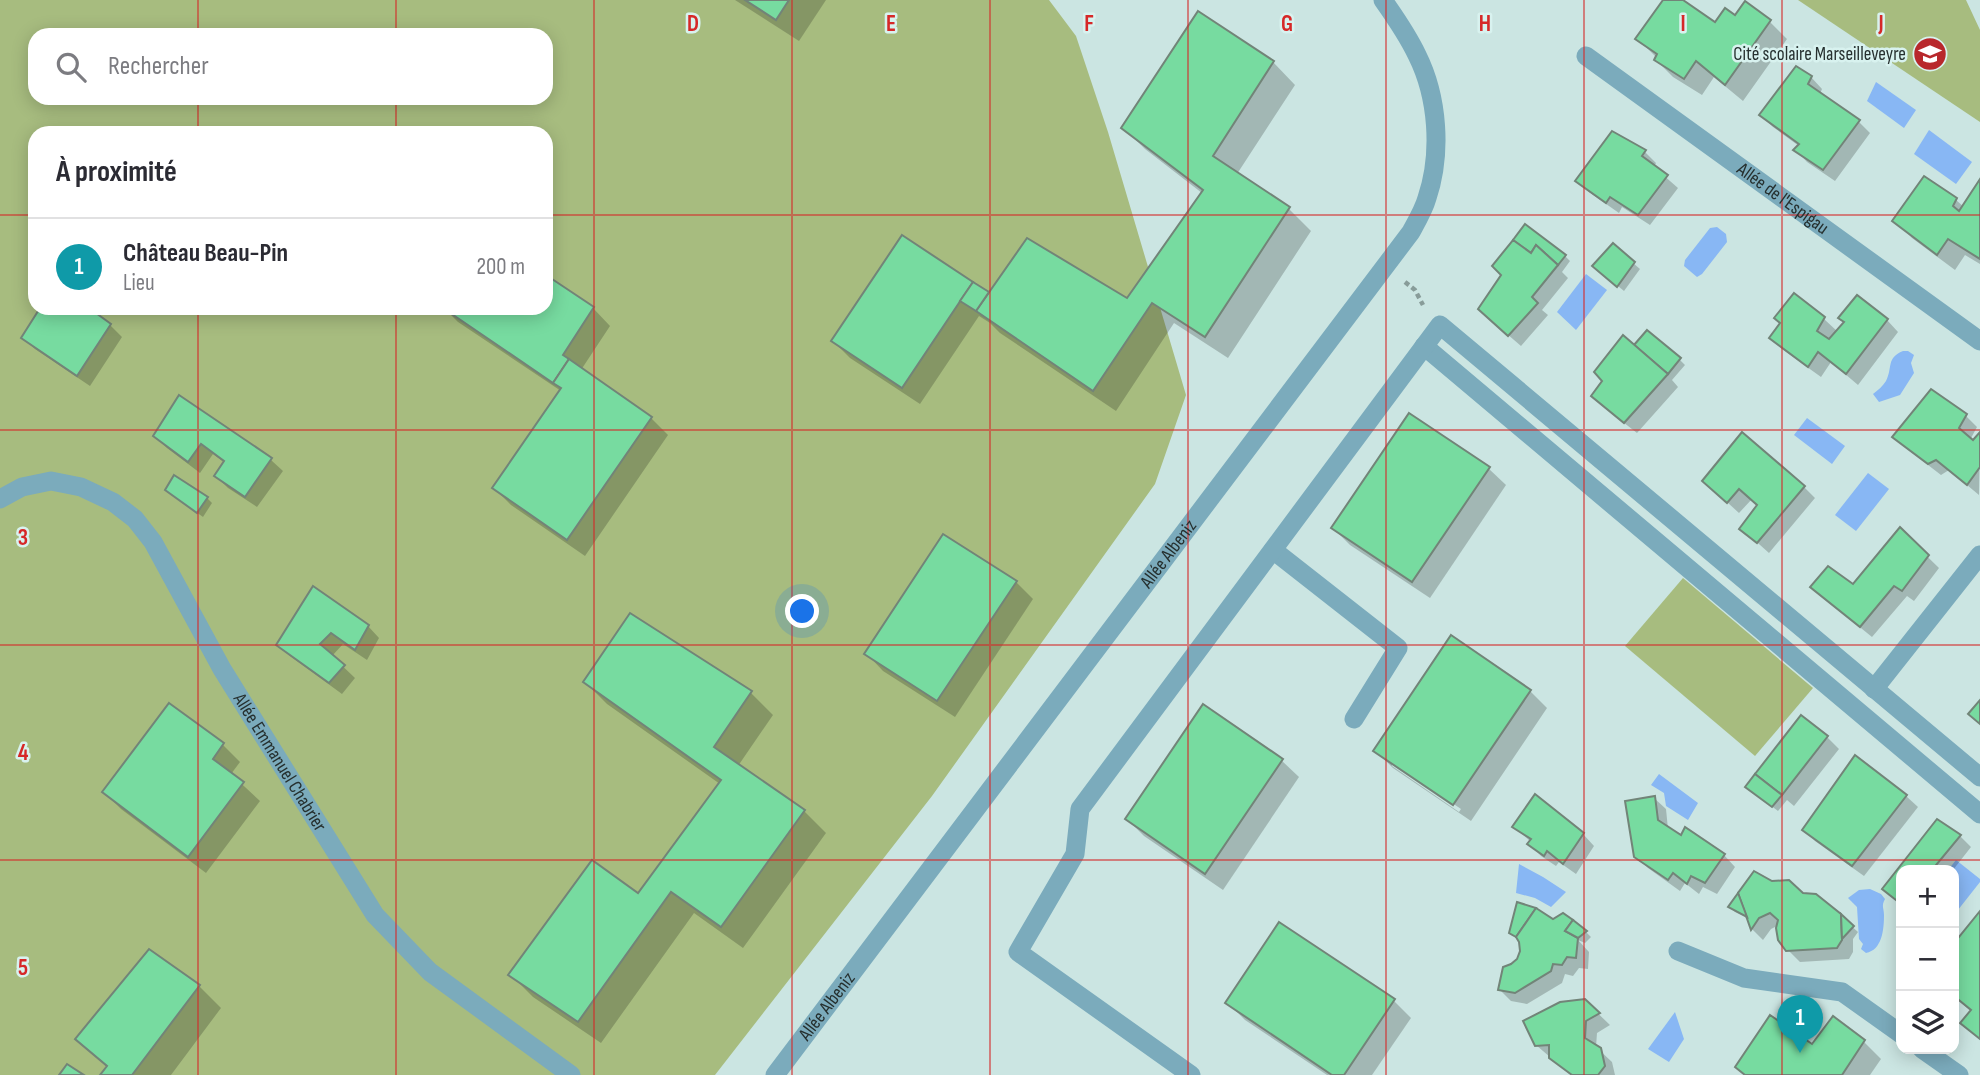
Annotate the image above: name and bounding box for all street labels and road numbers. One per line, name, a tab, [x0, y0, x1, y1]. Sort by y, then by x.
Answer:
street label: Allée de l'Espigau	[1732, 157, 1833, 239]
street label: Allée Albeniz	[1134, 515, 1202, 593]
street label: Allée Emmanuel Chabrier	[228, 688, 332, 836]
street label: Allée Albeniz	[793, 967, 860, 1046]

